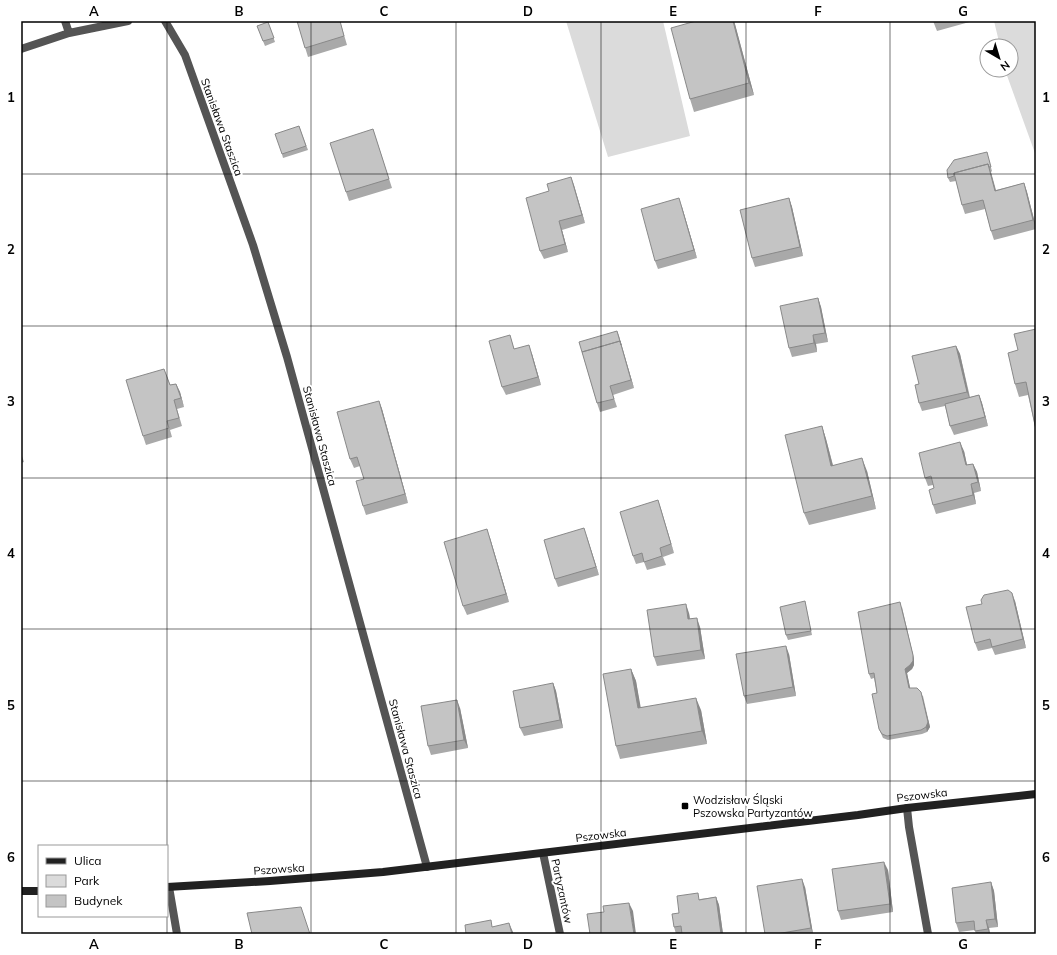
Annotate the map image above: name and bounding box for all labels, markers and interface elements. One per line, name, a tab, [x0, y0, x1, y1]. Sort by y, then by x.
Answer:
text: A	[89, 3, 99, 19]
text: B	[235, 3, 244, 19]
text: C	[380, 3, 389, 19]
text: D	[523, 3, 533, 19]
text: E	[669, 3, 677, 19]
text: F	[814, 3, 822, 19]
text: G	[958, 3, 968, 19]
north arrow	[979, 38, 1019, 78]
text: N	[998, 58, 1013, 74]
street label: Stanisława Staszica	[198, 76, 246, 178]
text: 1	[7, 89, 15, 105]
text: 1	[1042, 89, 1050, 105]
text: 2	[7, 241, 15, 257]
text: 2	[1042, 241, 1050, 257]
street label: Stanisława Staszica	[300, 384, 340, 488]
text: 3	[7, 393, 15, 409]
text: 3	[1042, 393, 1050, 409]
text: 4	[7, 545, 15, 561]
text: 4	[1042, 545, 1050, 561]
text: 5	[7, 697, 15, 713]
street label: Stanisława Staszica	[386, 697, 426, 801]
text: 5	[1042, 697, 1050, 713]
street label: Pszowska	[896, 785, 948, 805]
place label: Wodzisław Śląski Pszowska Partyzantów	[693, 793, 813, 820]
marker: Wodzisław Śląski Pszowska Partyzantów	[680, 801, 690, 811]
street label: Pszowska	[575, 825, 627, 845]
legend	[38, 845, 168, 917]
text: 6	[7, 849, 15, 865]
text: 6	[1042, 849, 1050, 865]
text: Ulica	[74, 853, 102, 868]
street label: Partyzantów	[548, 857, 576, 925]
street label: Pszowska	[253, 860, 305, 878]
text: Park	[74, 873, 100, 888]
text: Budynek	[74, 893, 123, 908]
text: A	[89, 936, 99, 952]
text: B	[235, 936, 244, 952]
text: C	[380, 936, 389, 952]
text: D	[523, 936, 533, 952]
text: E	[669, 936, 677, 952]
text: F	[814, 936, 822, 952]
text: G	[958, 936, 968, 952]

